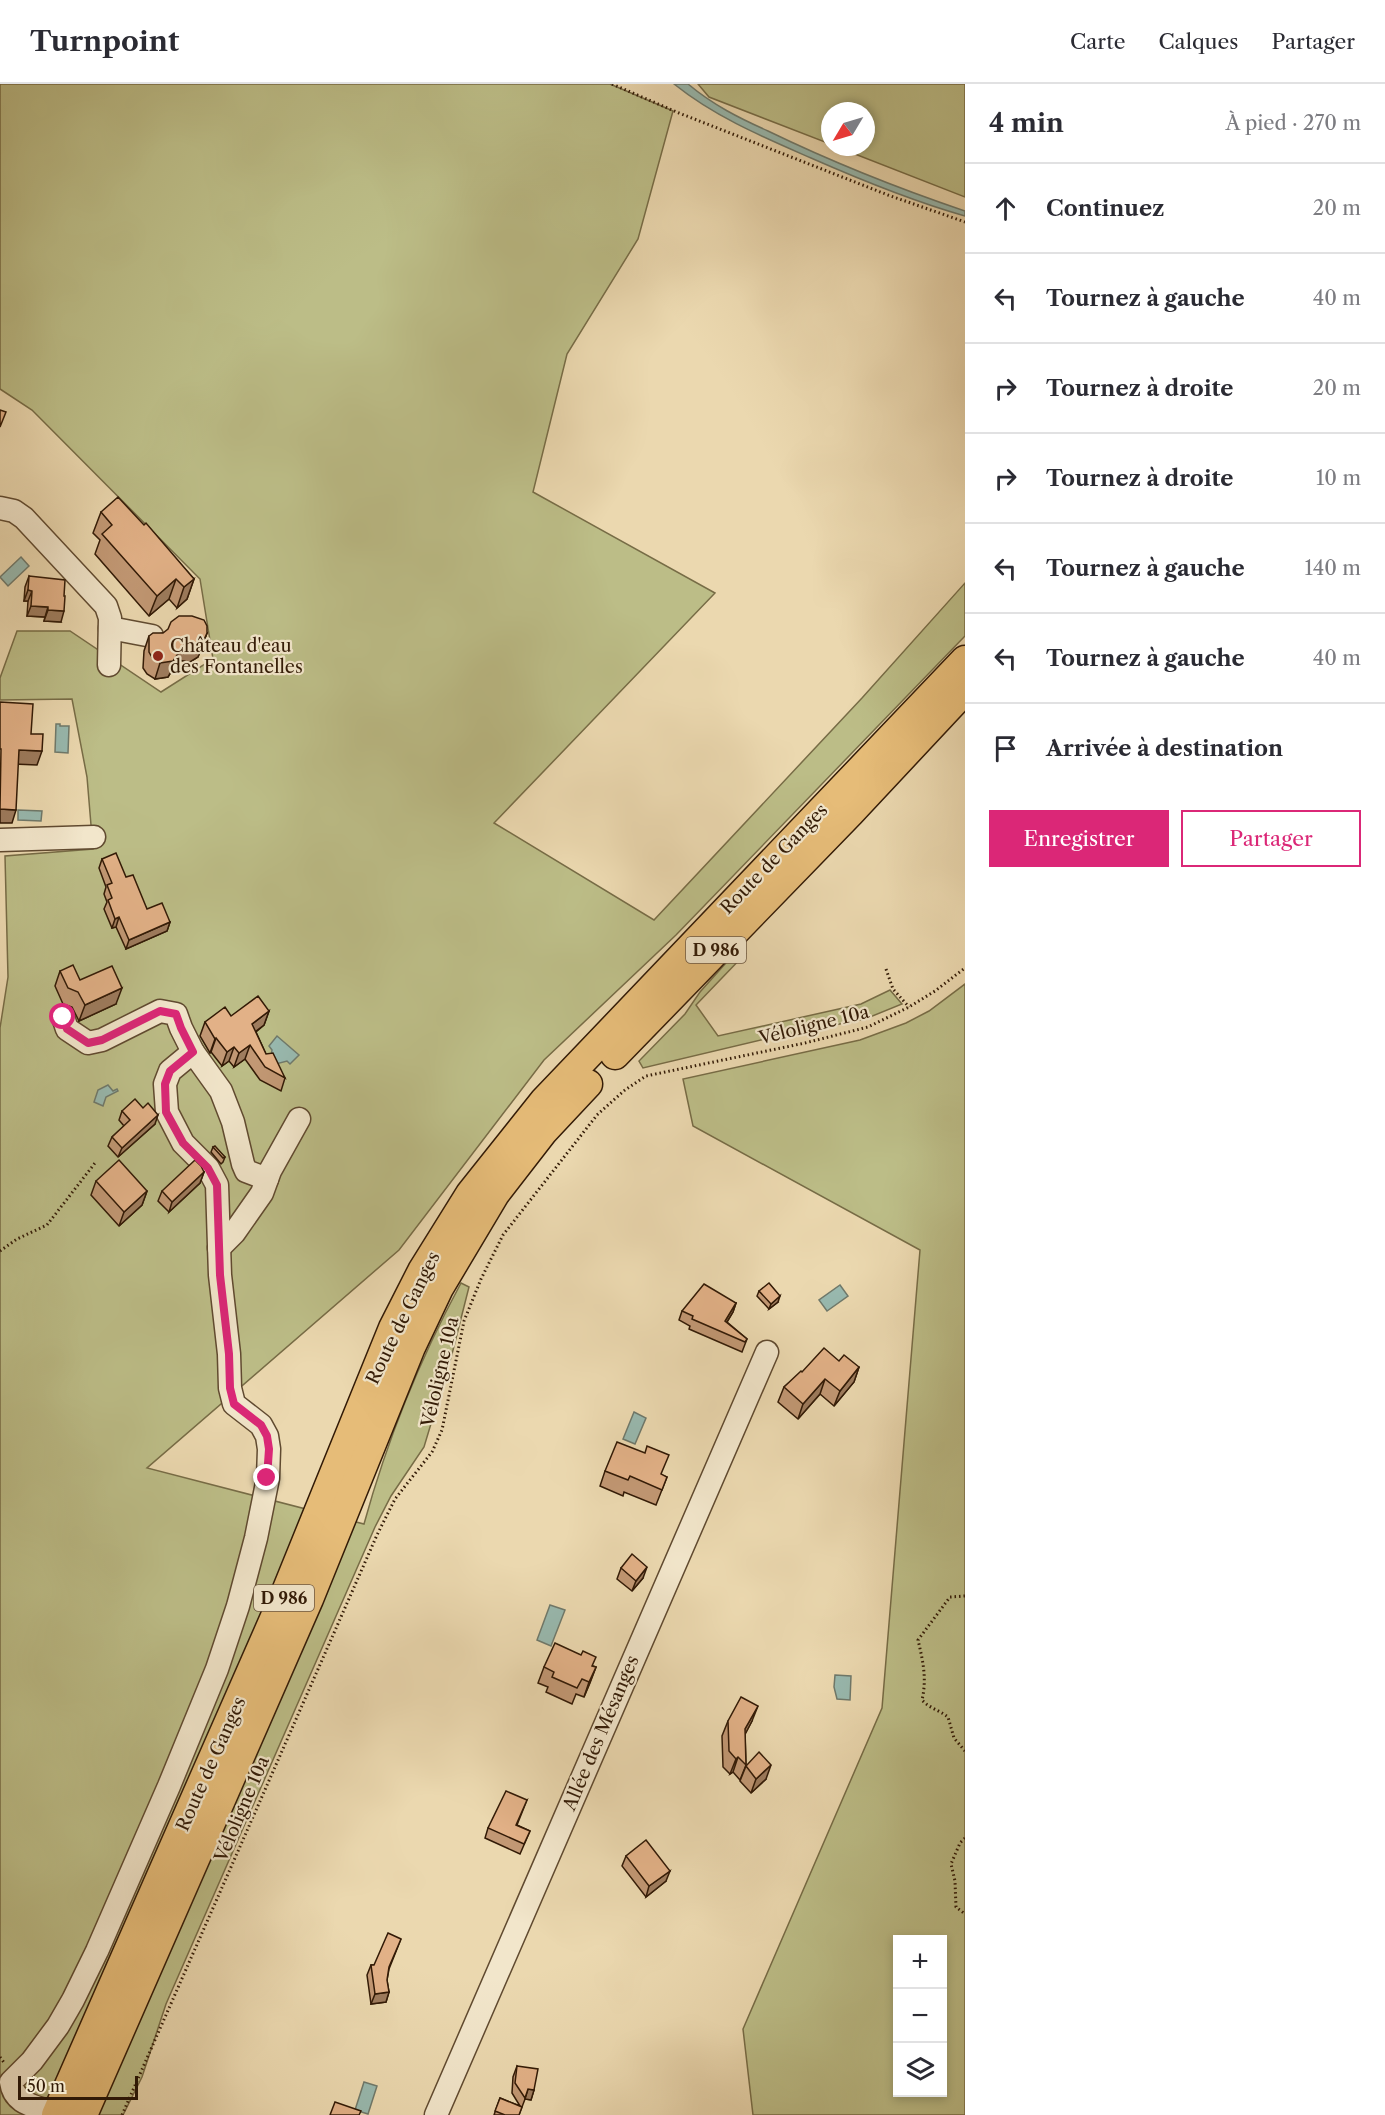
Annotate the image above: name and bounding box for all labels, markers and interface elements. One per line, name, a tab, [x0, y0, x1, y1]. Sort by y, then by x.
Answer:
text: Turnpoint	[30, 24, 179, 58]
text: Carte	[1070, 29, 1125, 54]
text: Calques	[1158, 29, 1238, 54]
text: Partager	[1271, 29, 1355, 54]
north arrow	[821, 102, 875, 156]
text: 4 min	[989, 107, 1064, 139]
text: À pied · 270 m	[1226, 111, 1361, 135]
icon: ahead	[989, 192, 1022, 225]
text: Continuez	[1046, 195, 1165, 222]
text: 20 m	[1313, 196, 1361, 220]
icon: left	[989, 282, 1022, 315]
text: Tournez à gauche	[1046, 285, 1245, 312]
text: 40 m	[1313, 286, 1361, 310]
icon: right	[989, 372, 1022, 405]
text: Tournez à droite	[1046, 375, 1233, 402]
text: 20 m	[1313, 376, 1361, 400]
icon: right	[989, 462, 1022, 495]
text: Tournez à droite	[1046, 465, 1233, 492]
text: 10 m	[1316, 466, 1361, 490]
icon: left	[989, 552, 1022, 585]
text: Tournez à gauche	[1046, 555, 1245, 582]
text: 140 m	[1304, 556, 1361, 580]
place label: Château d'eau des Fontanelles	[170, 635, 303, 678]
icon: left	[989, 642, 1022, 675]
text: Tournez à gauche	[1046, 645, 1245, 672]
text: 40 m	[1313, 646, 1361, 670]
marker: Château d'eau des Fontanelles	[151, 649, 165, 663]
icon: arrive	[989, 732, 1022, 765]
text: Arrivée à destination	[1046, 735, 1283, 762]
street label: Route de Ganges	[716, 799, 832, 919]
button: Enregistrer	[989, 810, 1169, 867]
button: Partager	[1181, 810, 1361, 867]
road number: D 986	[686, 937, 746, 963]
street label: Véloligne 10a	[756, 1001, 872, 1050]
route start	[49, 1003, 75, 1029]
street label: Route de Ganges	[361, 1248, 445, 1388]
street label: Véloligne 10a	[416, 1314, 464, 1430]
route end	[253, 1464, 279, 1490]
road number: D 986	[254, 1585, 314, 1611]
street label: Allée des Mésanges	[558, 1652, 644, 1815]
street label: Route de Ganges	[171, 1693, 251, 1835]
street label: Véloligne 10a	[209, 1752, 274, 1866]
map controls	[893, 1935, 947, 2097]
button: +	[893, 1935, 947, 1989]
button: −	[893, 1989, 947, 2043]
button: layers	[893, 2043, 947, 2097]
scale bar	[18, 2073, 138, 2100]
text: 50 m	[27, 2076, 65, 2096]

